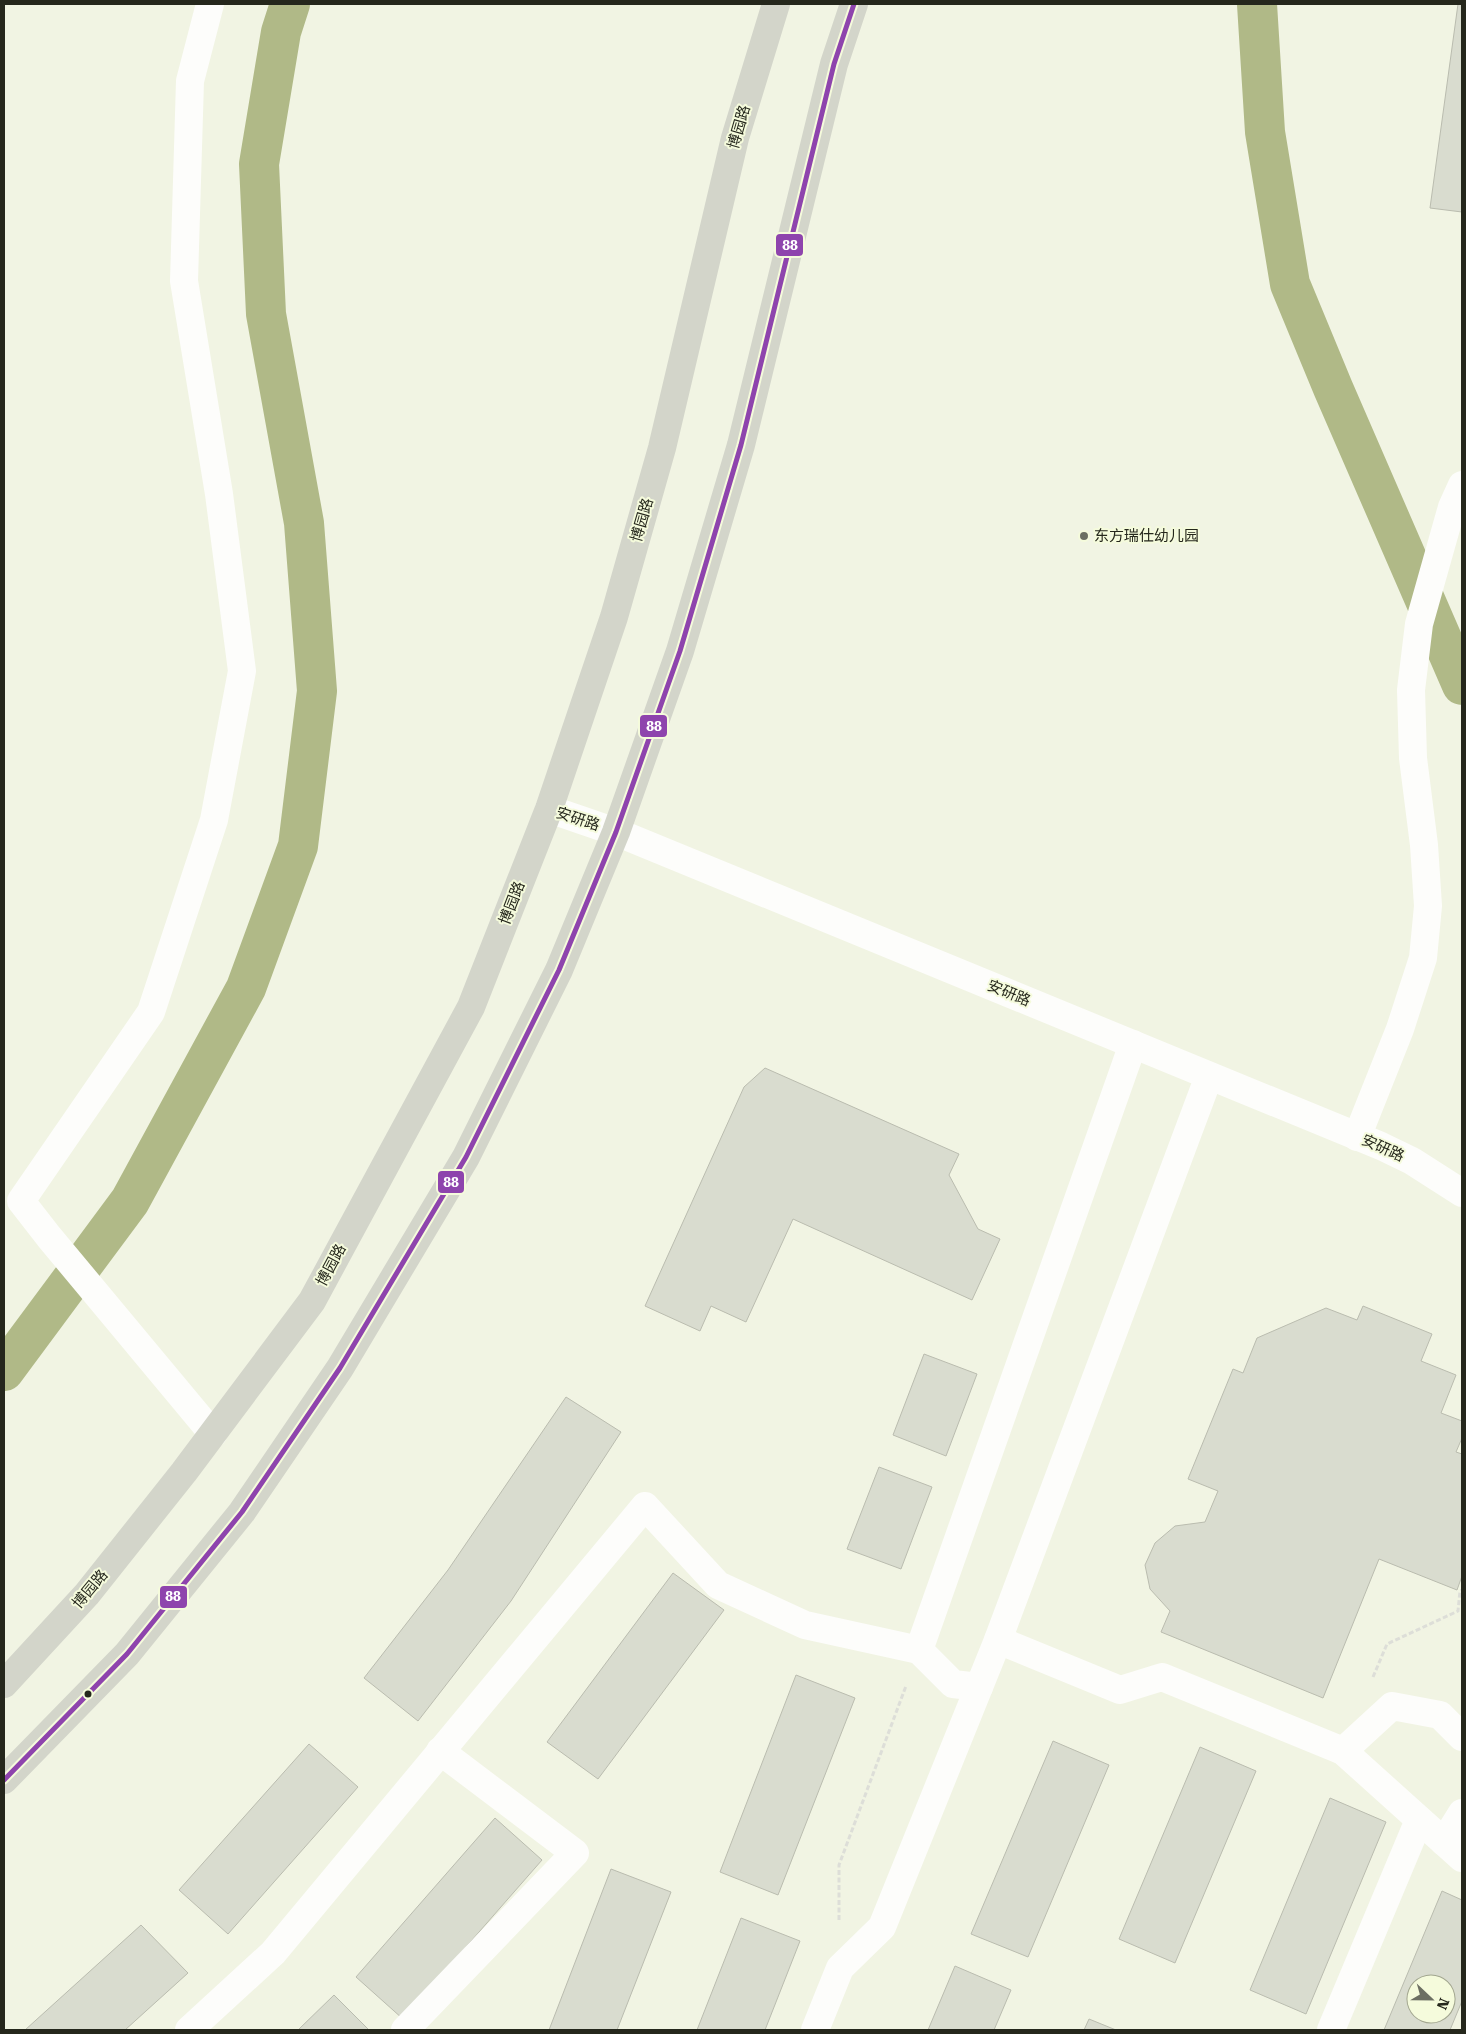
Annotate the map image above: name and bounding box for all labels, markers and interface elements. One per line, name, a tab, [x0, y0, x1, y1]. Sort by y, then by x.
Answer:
street label: 博园路	[724, 103, 754, 151]
line badge: 88	[775, 233, 804, 257]
text: 88	[782, 237, 798, 253]
street label: 博园路	[627, 496, 657, 544]
place label: 东方瑞仕幼儿园	[1094, 527, 1199, 545]
marker: 东方瑞仕幼儿园	[1078, 530, 1090, 542]
line badge: 88	[639, 714, 668, 738]
text: 88	[646, 718, 662, 734]
street label: 安研路	[554, 803, 602, 835]
street label: 博园路	[496, 879, 528, 927]
street label: 安研路	[985, 976, 1033, 1010]
street label: 安研路	[1359, 1131, 1407, 1165]
line badge: 88	[437, 1170, 465, 1194]
text: 88	[443, 1174, 459, 1190]
street label: 博园路	[312, 1241, 350, 1289]
street label: 博园路	[69, 1566, 111, 1612]
line badge: 88	[159, 1585, 188, 1609]
text: 88	[165, 1588, 181, 1604]
unlabelled marker	[83, 1689, 93, 1699]
north arrow	[1406, 1974, 1456, 2024]
text: N	[1434, 1996, 1452, 2012]

